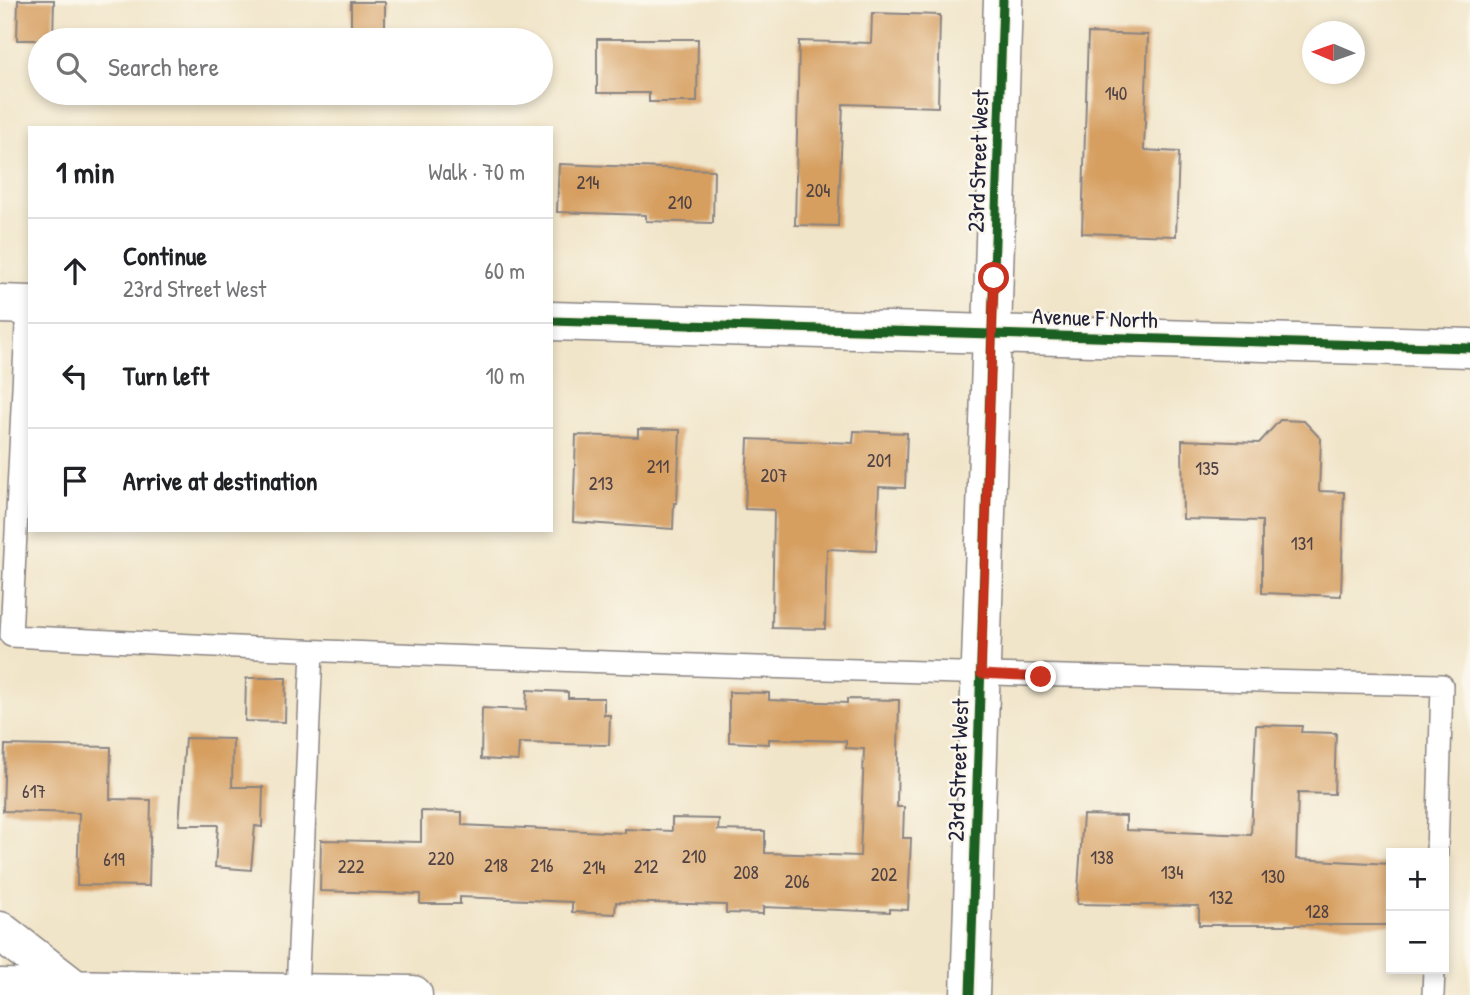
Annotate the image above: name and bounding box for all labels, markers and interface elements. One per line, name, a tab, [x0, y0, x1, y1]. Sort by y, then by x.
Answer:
north arrow	[1302, 21, 1365, 84]
search box	[28, 28, 553, 105]
icon: search	[52, 48, 90, 86]
text: Search here	[108, 49, 219, 84]
house number: 140	[1105, 80, 1127, 106]
street label: 23rd Street West	[960, 88, 996, 233]
text: 1 min	[56, 152, 114, 192]
text: Walk · 70 m	[428, 156, 525, 187]
house number: 214	[577, 169, 599, 195]
house number: 204	[806, 177, 830, 203]
house number: 210	[668, 189, 692, 215]
text: Continue	[123, 238, 207, 273]
icon: ahead	[56, 252, 94, 290]
text: 60 m	[485, 255, 525, 286]
route start	[978, 262, 1009, 293]
text: 23rd Street West	[123, 273, 266, 304]
street label: Avenue F North	[1032, 300, 1159, 335]
icon: left	[56, 357, 94, 395]
text: Turn left	[123, 358, 209, 393]
text: 10 m	[485, 360, 525, 391]
house number: 201	[867, 447, 891, 473]
house number: 211	[647, 453, 669, 479]
house number: 135	[1195, 455, 1219, 481]
icon: arrive	[56, 462, 94, 500]
house number: 207	[761, 462, 787, 488]
text: Arrive at destination	[123, 463, 318, 498]
house number: 213	[589, 470, 613, 496]
house number: 131	[1291, 530, 1313, 556]
route end	[1025, 661, 1056, 692]
street label: 23rd Street West	[940, 697, 976, 842]
house number: 617	[22, 778, 46, 804]
house number: 210	[682, 843, 706, 869]
house number: 138	[1090, 844, 1114, 870]
house number: 220	[428, 845, 454, 871]
house number: 619	[103, 846, 125, 872]
map controls	[1386, 848, 1449, 974]
button: +	[1386, 848, 1449, 911]
house number: 218	[484, 852, 508, 878]
house number: 216	[530, 852, 554, 878]
house number: 222	[338, 853, 364, 879]
house number: 212	[634, 853, 658, 879]
house number: 214	[583, 854, 605, 880]
house number: 208	[733, 859, 759, 885]
house number: 134	[1161, 859, 1183, 885]
house number: 202	[871, 861, 897, 887]
house number: 130	[1261, 863, 1285, 889]
house number: 206	[785, 868, 810, 894]
house number: 132	[1209, 884, 1233, 910]
house number: 128	[1305, 898, 1329, 924]
button: −	[1386, 911, 1449, 974]

